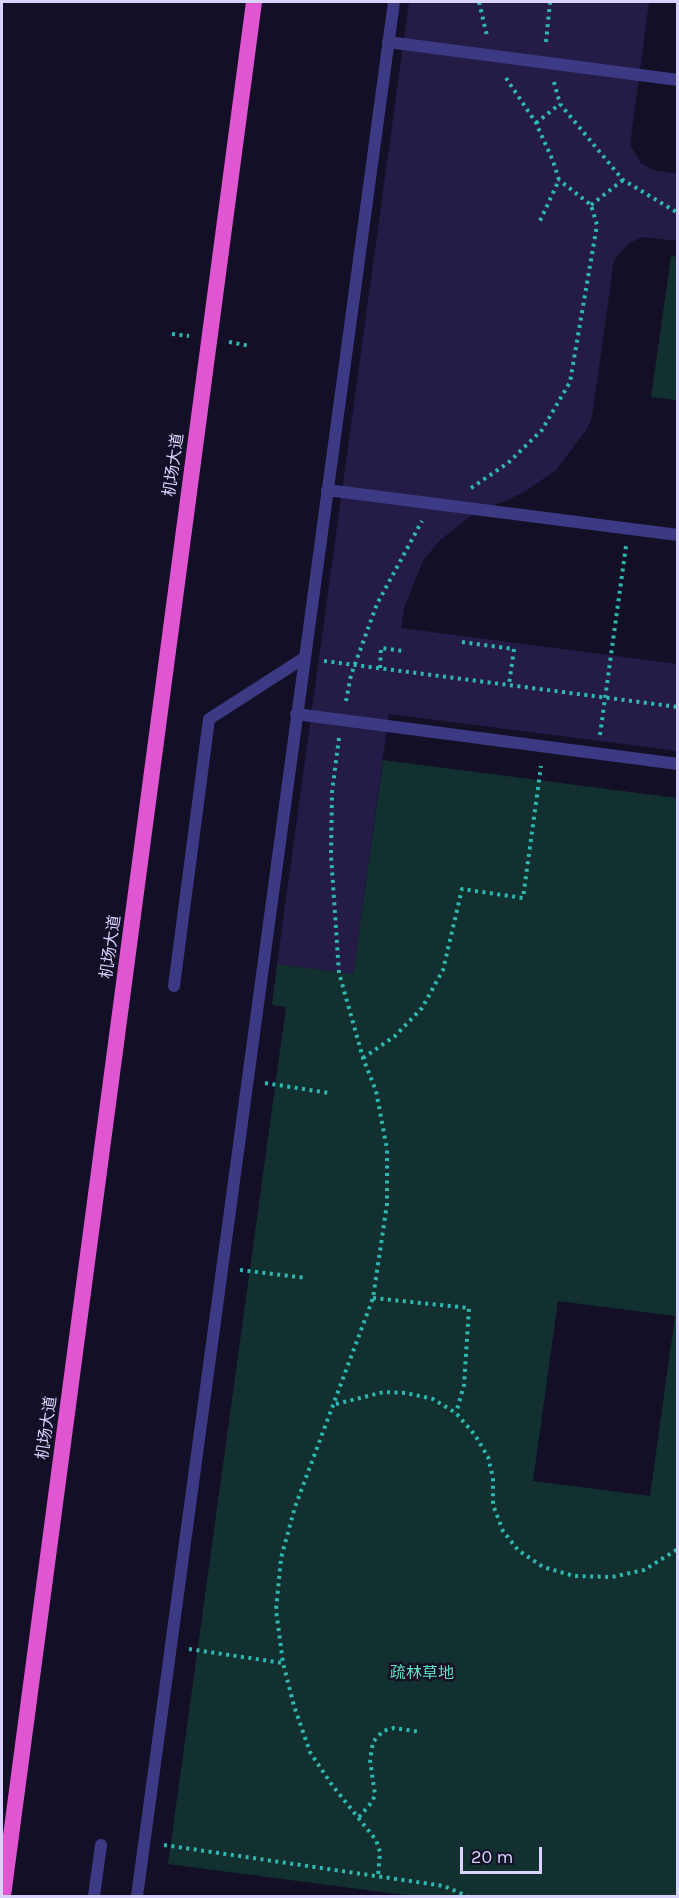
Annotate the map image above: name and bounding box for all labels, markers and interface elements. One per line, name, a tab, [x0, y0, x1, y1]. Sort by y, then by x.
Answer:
street label: 机场大道	[160, 432, 188, 498]
street label: 机场大道	[97, 914, 125, 980]
street label: 机场大道	[33, 1395, 61, 1461]
park label: 疏林草地	[390, 1663, 454, 1683]
scale bar	[463, 1835, 546, 1873]
text: 20 m	[471, 1846, 513, 1868]

